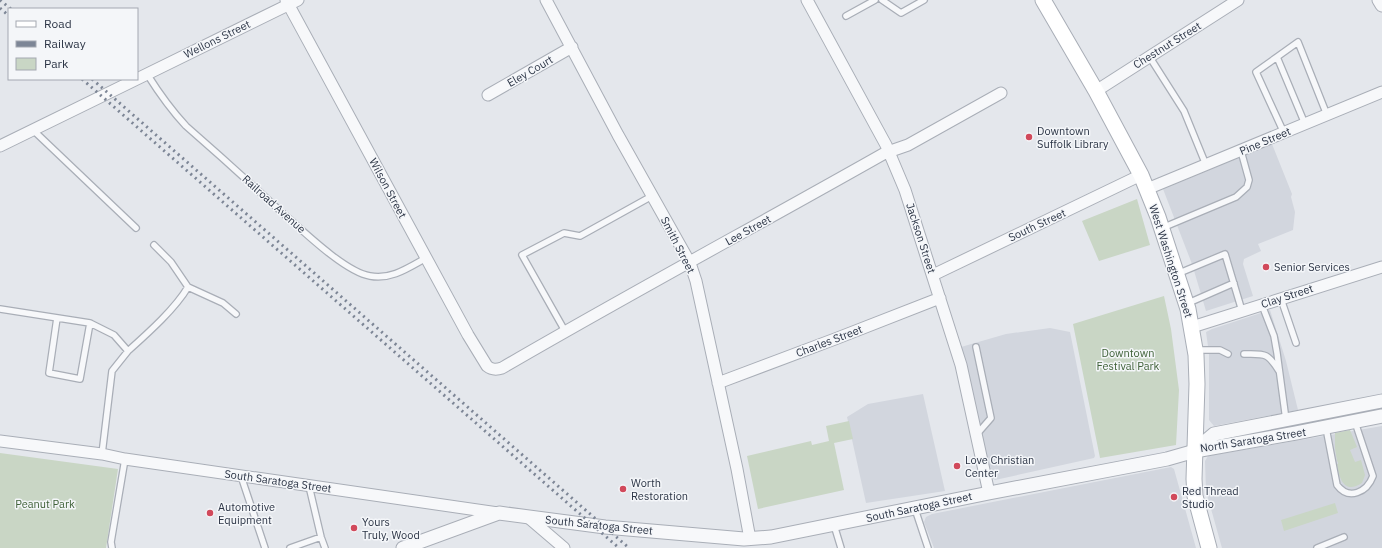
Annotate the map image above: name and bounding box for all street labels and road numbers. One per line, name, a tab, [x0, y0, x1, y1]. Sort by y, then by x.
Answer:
street label: Wellons Street	[182, 17, 253, 61]
street label: Chestnut Street	[1130, 18, 1204, 71]
street label: Eley Court	[505, 52, 556, 90]
street label: Pine Street	[1237, 124, 1293, 158]
street label: Wilson Street	[366, 156, 410, 221]
street label: Railroad Avenue	[239, 172, 309, 236]
street label: Jackson Street	[903, 201, 939, 275]
street label: West Washington Street	[1146, 203, 1196, 320]
street label: South Street	[1006, 206, 1068, 244]
street label: Lee Street	[723, 212, 773, 248]
street label: Smith Street	[658, 214, 698, 276]
street label: Clay Street	[1259, 281, 1315, 311]
street label: Charles Street	[794, 322, 864, 360]
street label: North Saratoga Street	[1199, 425, 1307, 455]
street label: South Saratoga Street	[224, 467, 333, 495]
street label: South Saratoga Street	[865, 489, 973, 525]
street label: South Saratoga Street	[545, 512, 654, 538]

